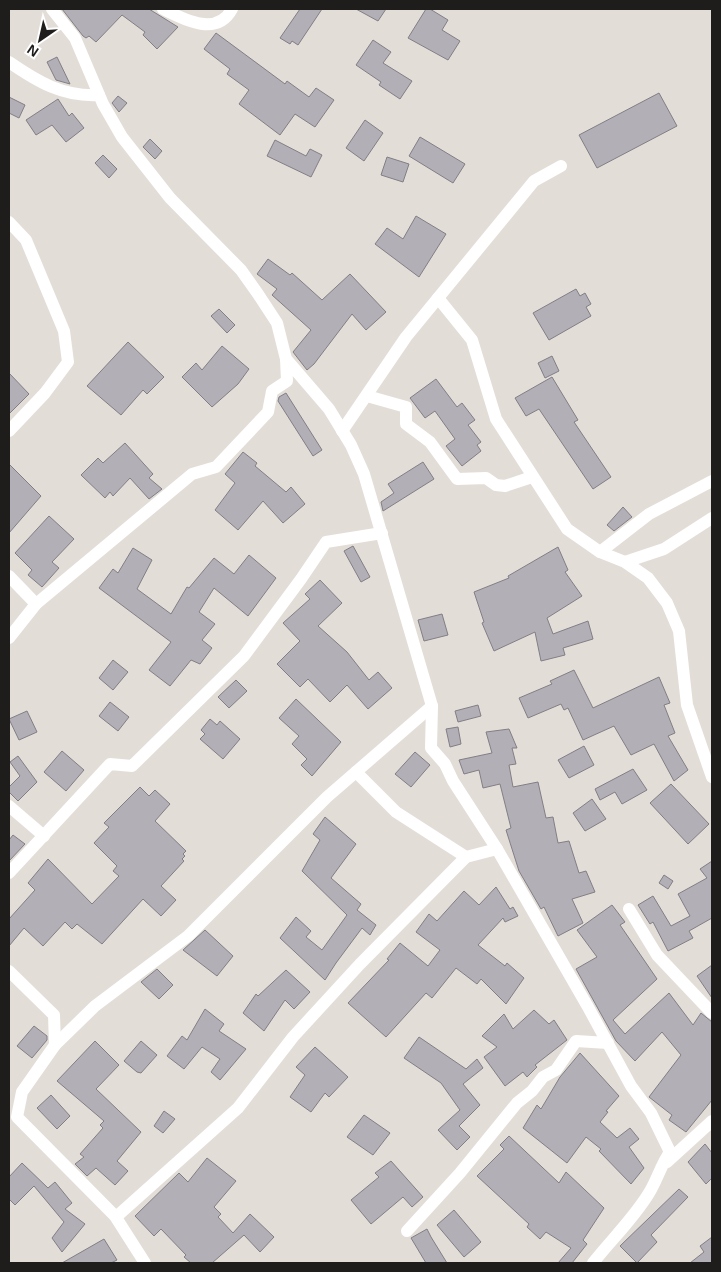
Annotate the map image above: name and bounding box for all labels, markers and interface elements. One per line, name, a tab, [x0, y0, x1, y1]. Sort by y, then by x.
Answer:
north arrow	[15, 15, 65, 65]
text: N	[24, 41, 41, 60]

